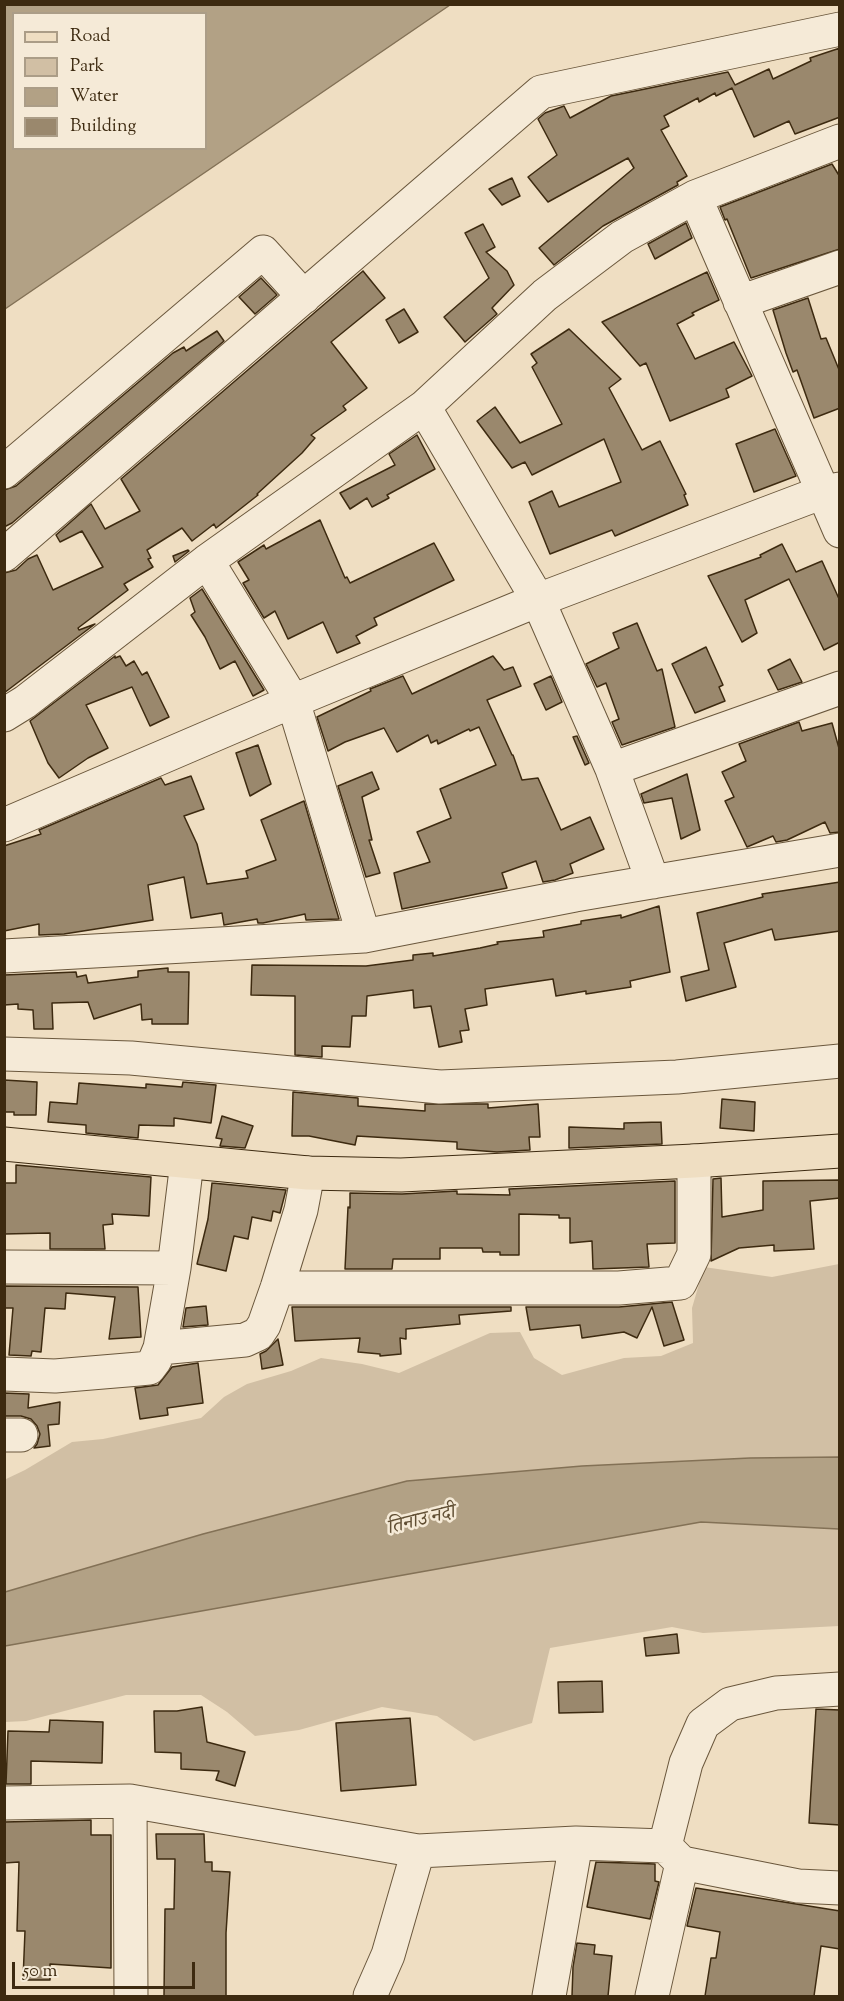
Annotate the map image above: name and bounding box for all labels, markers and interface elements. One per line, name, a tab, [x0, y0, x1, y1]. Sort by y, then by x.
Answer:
legend	[12, 12, 207, 150]
text: Road	[70, 24, 110, 50]
text: Park	[70, 54, 104, 80]
text: Water	[70, 84, 118, 110]
text: Building	[70, 114, 136, 140]
water label: तिनाउ नदी	[384, 1502, 458, 1542]
scale bar	[15, 1950, 198, 1988]
text: 50 m	[23, 1959, 57, 1985]

